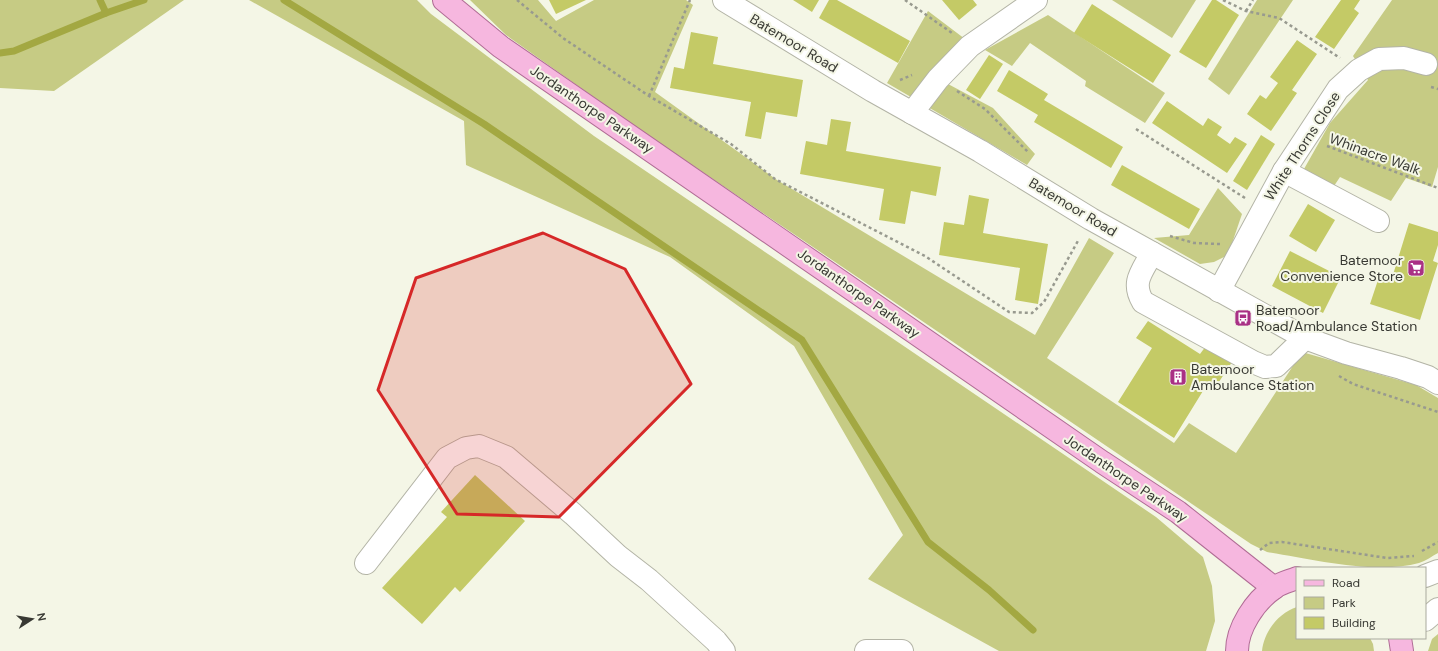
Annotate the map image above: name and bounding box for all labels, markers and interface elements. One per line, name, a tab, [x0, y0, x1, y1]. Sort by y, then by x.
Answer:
street label: Batemoor Road	[747, 10, 841, 76]
street label: Jordanthorpe Parkway	[527, 61, 657, 157]
street label: White Thorns Close	[1260, 88, 1344, 204]
street label: Whinacre Walk	[1327, 129, 1423, 179]
street label: Batemoor Road	[1026, 174, 1120, 240]
street label: Jordanthorpe Parkway	[794, 244, 924, 342]
place label: Batemoor Convenience Store	[1280, 251, 1403, 285]
supermarket icon: Batemoor Convenience Store	[1406, 258, 1426, 278]
place label: Batemoor Road/Ambulance Station	[1256, 301, 1417, 335]
bus stop icon: Batemoor Road/Ambulance Station	[1233, 308, 1253, 328]
place label: Batemoor Ambulance Station	[1191, 360, 1314, 394]
building icon: Batemoor Ambulance Station	[1168, 367, 1188, 387]
street label: Jordanthorpe Parkway	[1061, 430, 1191, 526]
legend	[1296, 567, 1426, 639]
text: Road	[1332, 575, 1360, 591]
text: Park	[1332, 595, 1356, 611]
north arrow	[12, 599, 52, 639]
text: N	[34, 612, 49, 622]
text: Building	[1332, 615, 1376, 631]

